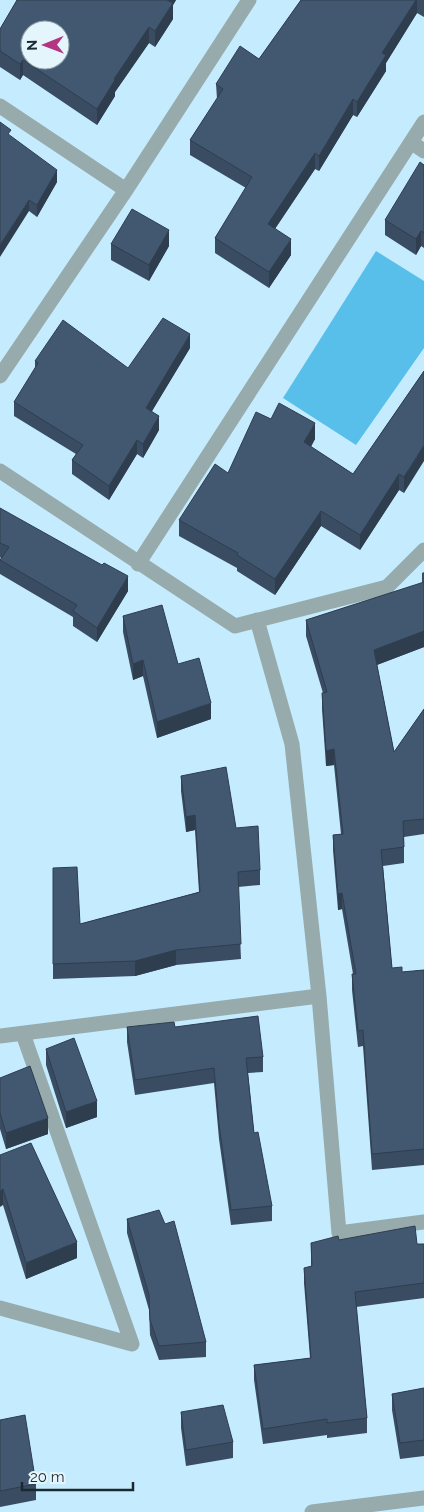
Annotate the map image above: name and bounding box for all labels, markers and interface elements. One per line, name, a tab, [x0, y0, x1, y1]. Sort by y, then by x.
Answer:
north arrow	[20, 20, 70, 70]
text: N	[24, 40, 40, 51]
scale bar	[22, 1460, 134, 1492]
text: 20 m	[30, 1468, 65, 1486]

